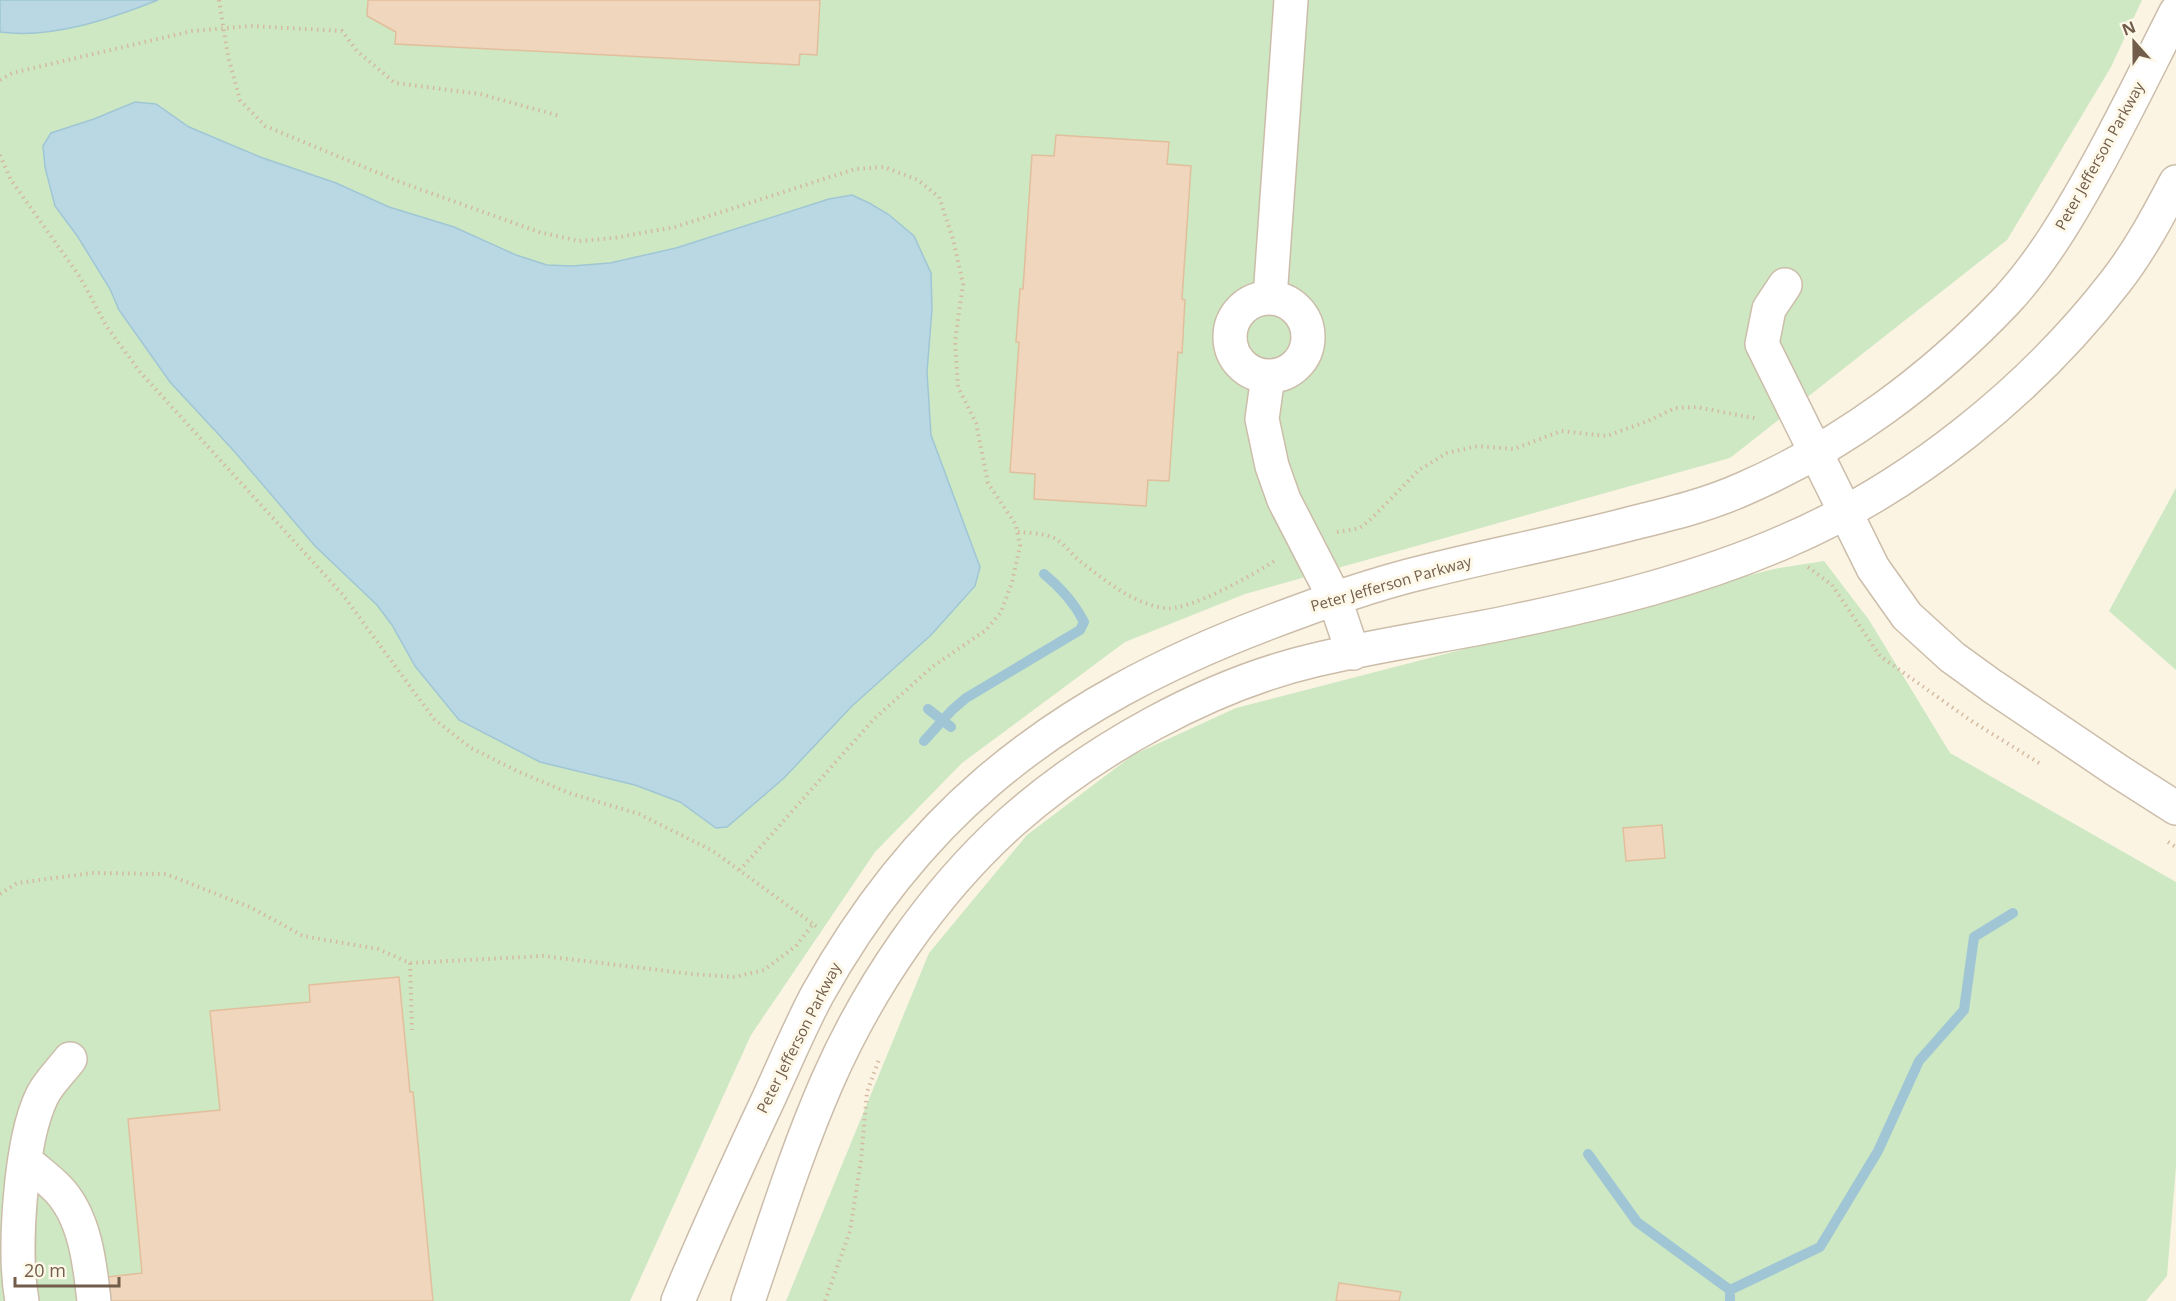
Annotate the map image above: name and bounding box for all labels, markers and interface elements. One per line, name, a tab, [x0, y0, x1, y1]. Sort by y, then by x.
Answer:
north arrow	[2104, 12, 2164, 72]
text: N	[2119, 15, 2139, 41]
street label: Peter Jefferson Parkway	[2050, 77, 2148, 233]
street label: Peter Jefferson Parkway	[1308, 550, 1474, 616]
street label: Peter Jefferson Parkway	[751, 958, 845, 1116]
scale bar	[15, 1250, 118, 1288]
text: 20 m	[24, 1258, 66, 1282]

